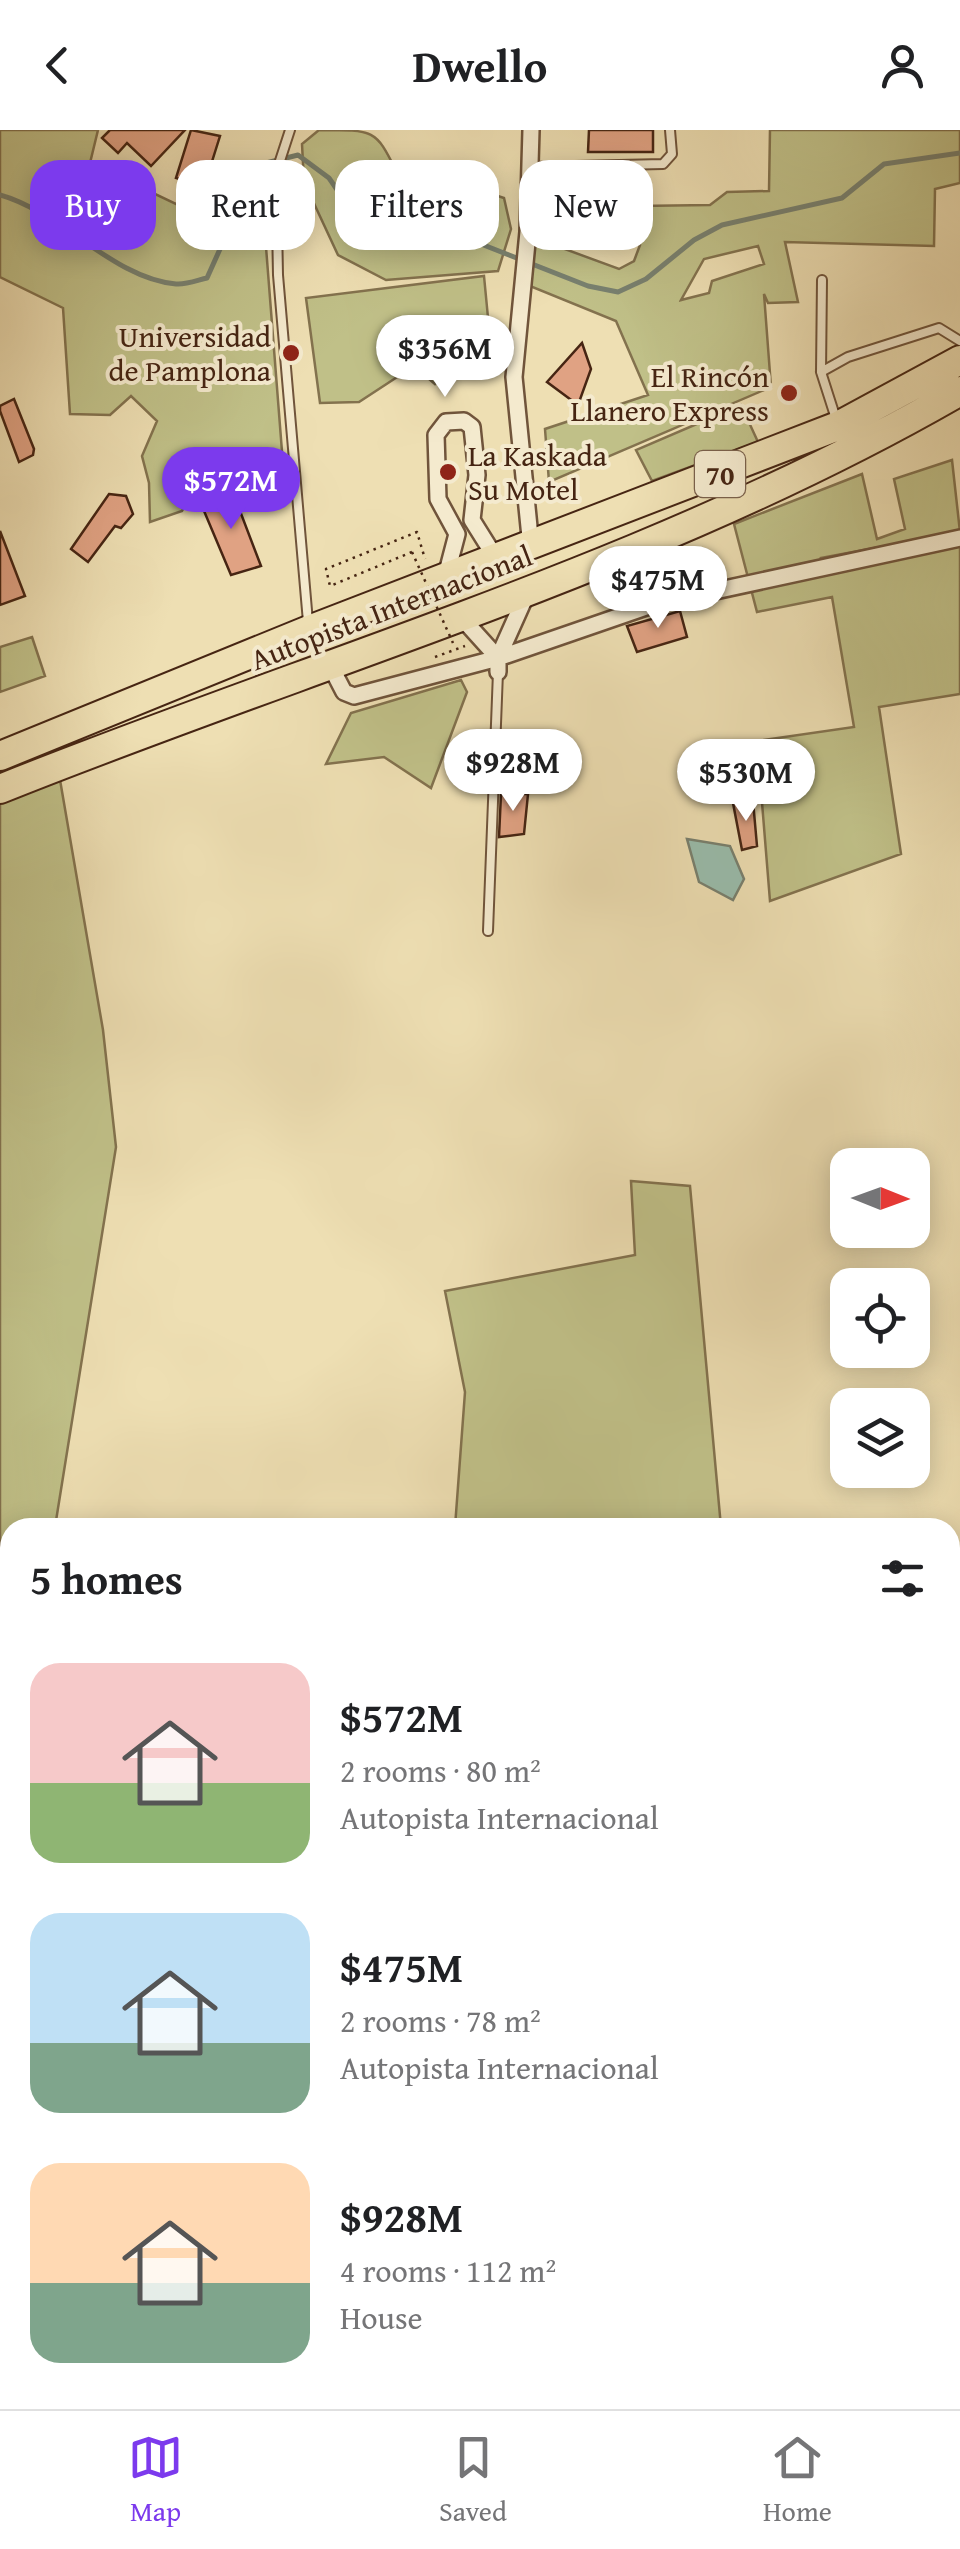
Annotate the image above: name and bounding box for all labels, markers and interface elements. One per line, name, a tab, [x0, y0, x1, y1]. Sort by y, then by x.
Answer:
text: Dwello	[413, 33, 547, 98]
icon: back	[30, 38, 85, 93]
icon: person	[875, 38, 930, 93]
chip: Buy	[30, 160, 156, 250]
chip: Rent	[176, 160, 315, 250]
chip: Filters	[335, 160, 499, 250]
chip: New	[519, 160, 653, 250]
place label: Universidad de Pamplona	[109, 314, 271, 392]
pin: $356M	[375, 315, 515, 400]
text: $356M	[398, 324, 492, 371]
marker: Universidad de Pamplona	[280, 342, 302, 364]
place label: El Rincón Llanero Express	[571, 354, 769, 432]
marker: El Rincón Llanero Express	[778, 382, 800, 404]
place label: La Kaskada Su Motel	[468, 433, 607, 511]
pin: $572M	[161, 447, 301, 532]
road number: 70	[695, 451, 745, 497]
text: $572M	[184, 456, 278, 503]
marker: La Kaskada Su Motel	[437, 461, 459, 483]
street label: Autopista Internacional	[244, 533, 538, 681]
pin: $475M	[588, 546, 728, 631]
text: $475M	[611, 555, 705, 602]
pin: $928M	[443, 729, 583, 814]
text: $928M	[466, 738, 560, 785]
pin: $530M	[676, 739, 816, 824]
text: $530M	[699, 748, 793, 795]
north arrow	[830, 1148, 930, 1248]
map controls	[830, 1148, 930, 1488]
button: locate	[830, 1268, 930, 1368]
button: layers	[830, 1388, 930, 1488]
text: 5 homes	[30, 1548, 183, 1609]
icon: filters	[875, 1551, 930, 1606]
text: $572M	[340, 1686, 463, 1747]
icon: home	[110, 1703, 230, 1823]
text: 2 rooms · 80 m²	[340, 1747, 541, 1794]
text: Autopista Internacional	[340, 1794, 659, 1841]
text: $475M	[340, 1936, 463, 1997]
icon: home	[110, 1953, 230, 2073]
text: 2 rooms · 78 m²	[340, 1997, 541, 2044]
text: Autopista Internacional	[340, 2044, 659, 2091]
text: $928M	[340, 2186, 463, 2247]
icon: home	[110, 2203, 230, 2323]
text: 4 rooms · 112 m²	[340, 2247, 556, 2294]
text: House	[340, 2294, 423, 2341]
tab: Map	[128, 2430, 183, 2531]
tab: Saved	[439, 2430, 507, 2531]
tab: Home	[763, 2430, 832, 2531]

